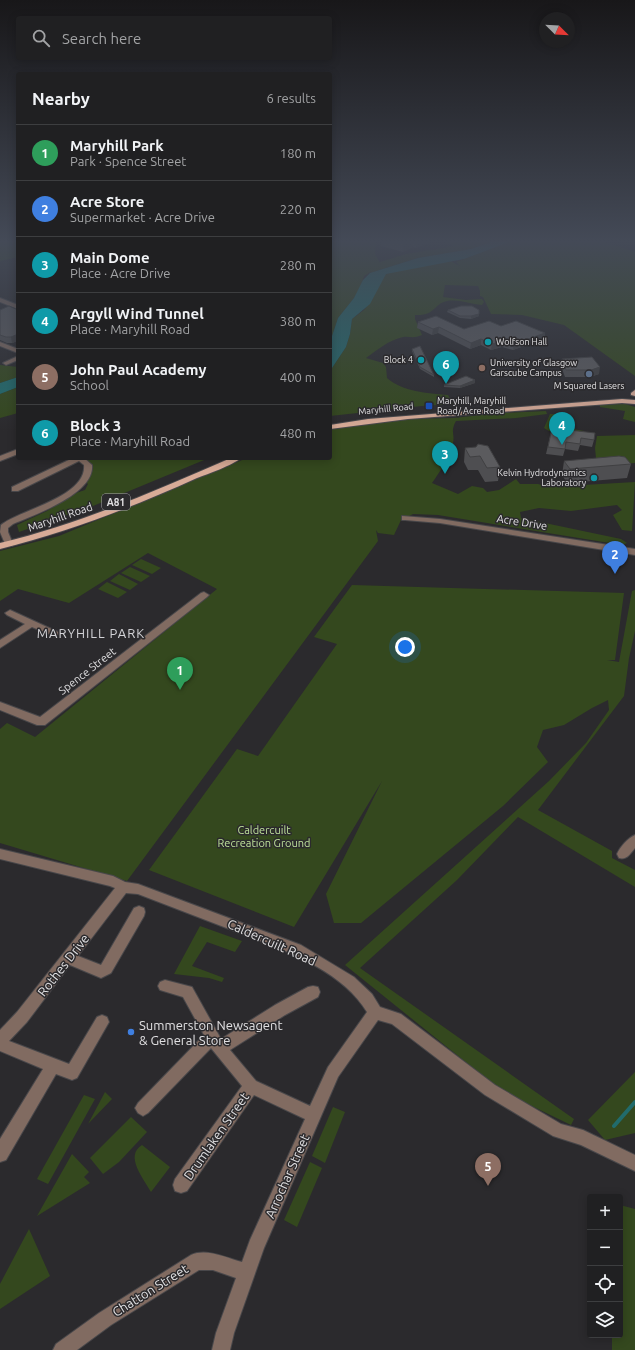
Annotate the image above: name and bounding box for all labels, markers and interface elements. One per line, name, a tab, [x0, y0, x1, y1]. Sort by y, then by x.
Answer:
north arrow	[539, 12, 575, 48]
search box	[16, 16, 332, 60]
icon: search	[30, 27, 52, 49]
text: Search here	[62, 30, 141, 47]
text: Nearby	[32, 89, 90, 108]
text: 6 results	[266, 91, 316, 105]
text: Maryhill Park	[70, 137, 164, 154]
text: 1	[41, 146, 49, 160]
text: 180 m	[280, 146, 316, 160]
text: Park · Spence Street	[70, 154, 186, 168]
text: Acre Store	[70, 193, 145, 210]
text: 2	[41, 202, 49, 216]
text: 220 m	[280, 202, 316, 216]
text: Supermarket · Acre Drive	[70, 210, 215, 224]
text: Main Dome	[70, 249, 150, 266]
text: 3	[41, 258, 49, 272]
text: 280 m	[280, 258, 316, 272]
text: Place · Acre Drive	[70, 266, 171, 280]
text: Argyll Wind Tunnel	[70, 305, 204, 322]
text: 4	[41, 314, 49, 328]
text: 380 m	[280, 314, 316, 328]
text: Place · Maryhill Road	[70, 322, 190, 336]
marker: Wolfson Hall	[483, 337, 493, 347]
place label: Wolfson Hall	[496, 337, 548, 347]
pin: 6	[433, 351, 459, 384]
place label: Block 4	[384, 355, 413, 365]
marker: Block 4	[416, 355, 426, 365]
place label: University of Glasgow Garscube Campus	[490, 358, 577, 378]
text: John Paul Academy	[70, 361, 206, 378]
marker: University of Glasgow Garscube Campus	[477, 363, 487, 373]
marker: M Squared Lasers	[584, 369, 594, 379]
text: 5	[41, 370, 49, 384]
text: 400 m	[280, 370, 316, 384]
text: School	[70, 378, 109, 392]
place label: M Squared Lasers	[554, 381, 624, 391]
place label: Maryhill, Maryhill Road/ Acre Road	[437, 396, 507, 416]
street label: Maryhill Road	[358, 401, 414, 417]
marker: Maryhill, Maryhill Road/ Acre Road	[424, 401, 434, 411]
pin: 4	[549, 412, 575, 445]
text: Block 3	[70, 417, 121, 434]
text: 6	[41, 426, 49, 440]
text: 480 m	[280, 426, 316, 440]
text: Place · Maryhill Road	[70, 434, 190, 448]
pin: 3	[432, 441, 458, 474]
place label: Kelvin Hydrodynamics Laboratory	[498, 468, 587, 488]
marker: Kelvin Hydrodynamics Laboratory	[589, 473, 599, 483]
road number: A81	[102, 494, 130, 510]
street label: Maryhill Road	[26, 500, 94, 534]
street label: Acre Drive	[496, 512, 548, 532]
pin: 2	[602, 541, 628, 574]
district label: MARYHILL PARK	[37, 626, 145, 640]
your location	[395, 637, 415, 657]
street label: Spence Street	[56, 645, 118, 697]
pin: 1	[167, 657, 193, 690]
park label: Caldercuilt Recreation Ground	[217, 824, 311, 849]
street label: Caldercuilt Road	[225, 916, 319, 968]
street label: Rothes Drive	[34, 931, 92, 999]
place label: Summerston Newsagent & General Store	[139, 1018, 283, 1047]
marker: Summerston Newsagent & General Store	[126, 1027, 136, 1037]
street label: Drumlaken Street	[181, 1090, 251, 1182]
street label: Arrochar Street	[262, 1132, 312, 1220]
pin: 5	[475, 1153, 501, 1186]
map controls	[587, 1194, 623, 1338]
button: +	[587, 1194, 623, 1230]
button: −	[587, 1230, 623, 1266]
street label: Chatton Street	[110, 1261, 190, 1319]
button: locate	[587, 1266, 623, 1302]
button: layers	[587, 1302, 623, 1338]

